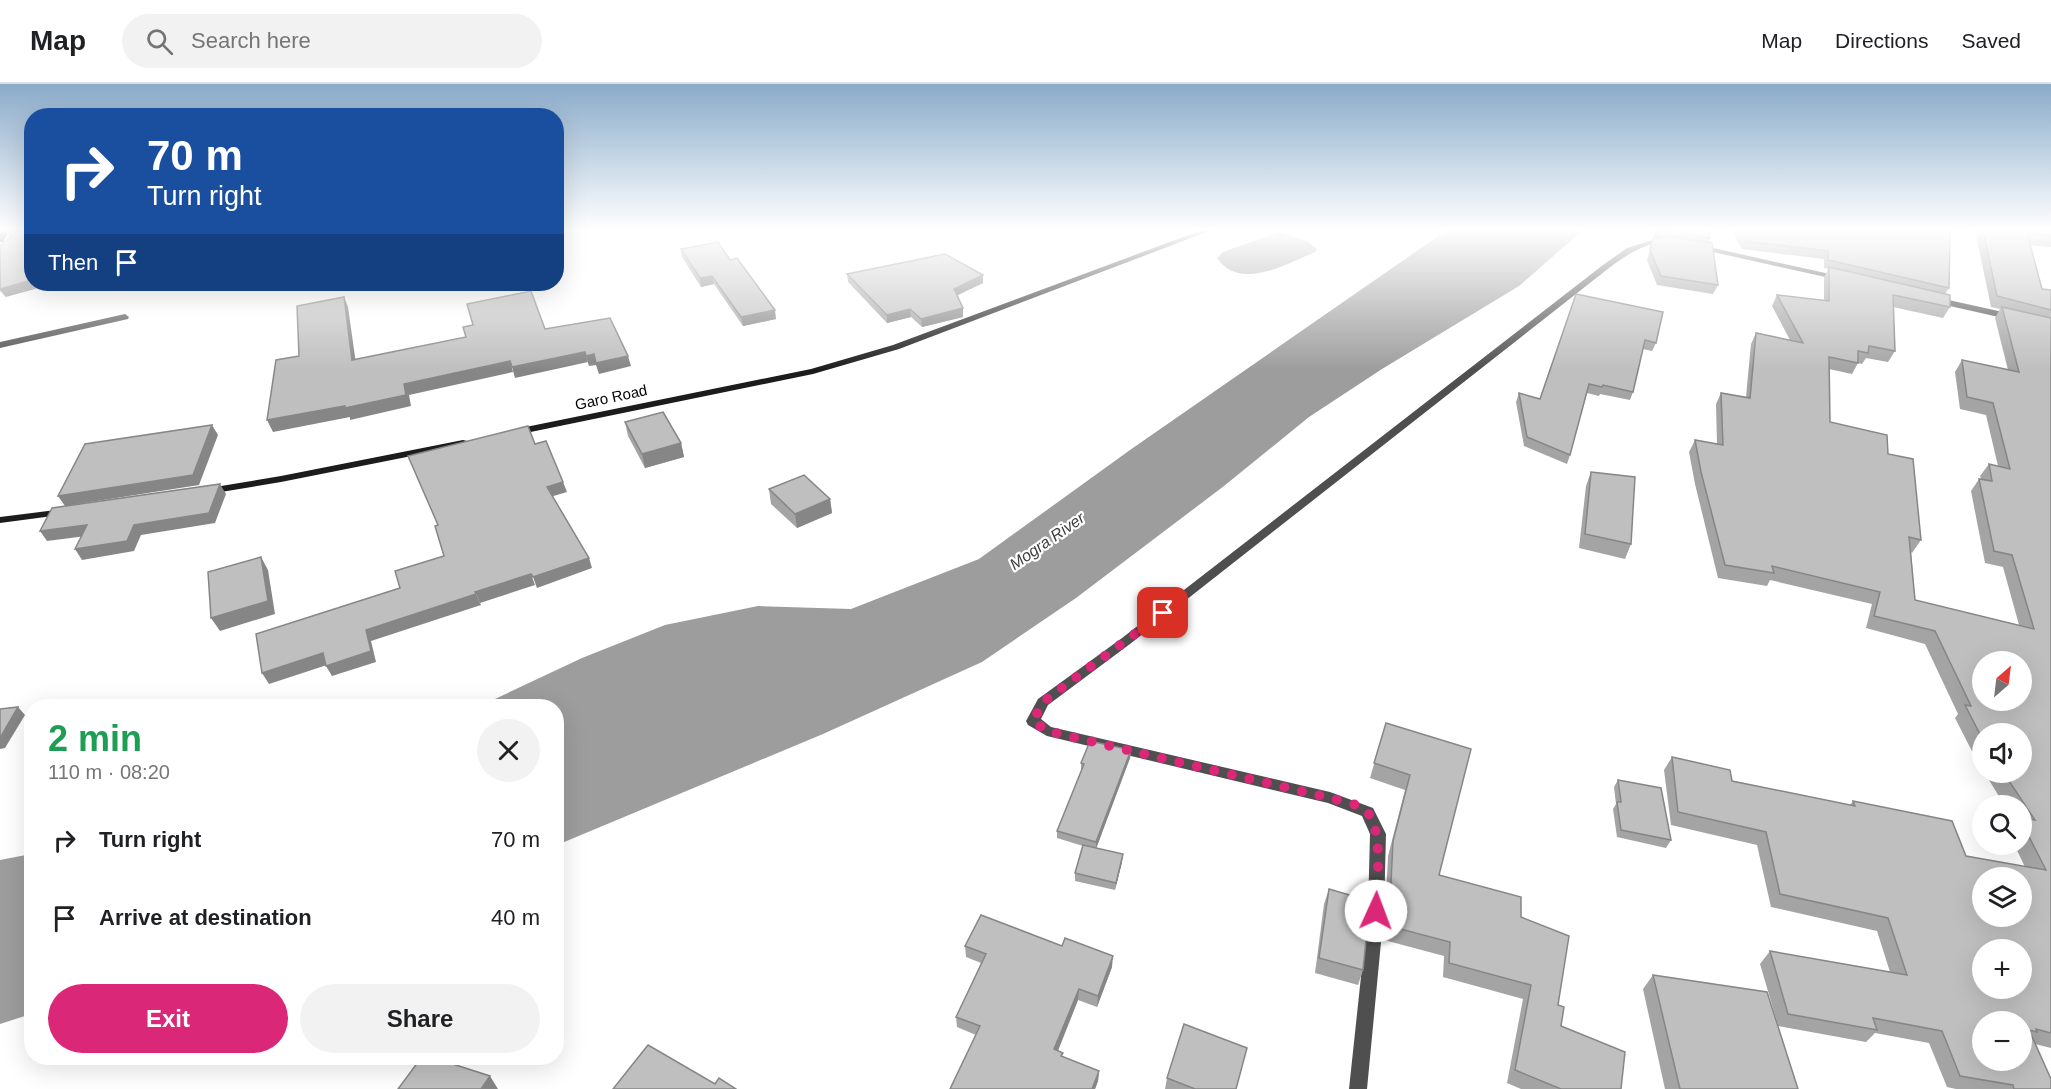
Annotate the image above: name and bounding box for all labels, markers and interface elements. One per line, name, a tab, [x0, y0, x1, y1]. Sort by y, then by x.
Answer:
search box	[122, 14, 542, 68]
text: Map	[30, 25, 86, 56]
icon: search	[143, 25, 176, 58]
text: Search here	[191, 28, 311, 53]
text: Map	[1761, 29, 1802, 52]
text: Directions	[1835, 29, 1928, 52]
text: Saved	[1961, 29, 2021, 52]
icon: right	[48, 132, 126, 210]
text: 70 m	[147, 132, 243, 179]
text: Turn right	[147, 181, 262, 211]
icon: arrive	[110, 246, 143, 279]
text: Then	[48, 250, 98, 275]
street label: Garo Road	[573, 381, 649, 413]
water label: Mogra River	[1006, 509, 1088, 573]
pin	[1137, 587, 1188, 638]
icon: arrive	[1146, 596, 1179, 629]
north arrow	[1972, 651, 2032, 711]
map controls	[1972, 651, 2032, 1071]
text: 2 min	[48, 718, 142, 759]
button: close	[477, 719, 540, 782]
button: sound	[1972, 723, 2032, 783]
text: 110 m · 08:20	[48, 761, 170, 783]
button: search	[1972, 795, 2032, 855]
icon: right	[48, 824, 81, 857]
text: Turn right	[99, 827, 201, 852]
text: 70 m	[491, 827, 540, 852]
button: layers	[1972, 867, 2032, 927]
position arrow	[1344, 879, 1408, 943]
icon: arrive	[48, 902, 81, 935]
text: Arrive at destination	[99, 905, 312, 930]
text: 40 m	[491, 905, 540, 930]
button: +	[1972, 939, 2032, 999]
button: Exit	[48, 984, 288, 1053]
button: Share	[300, 984, 540, 1053]
button: −	[1972, 1011, 2032, 1071]

